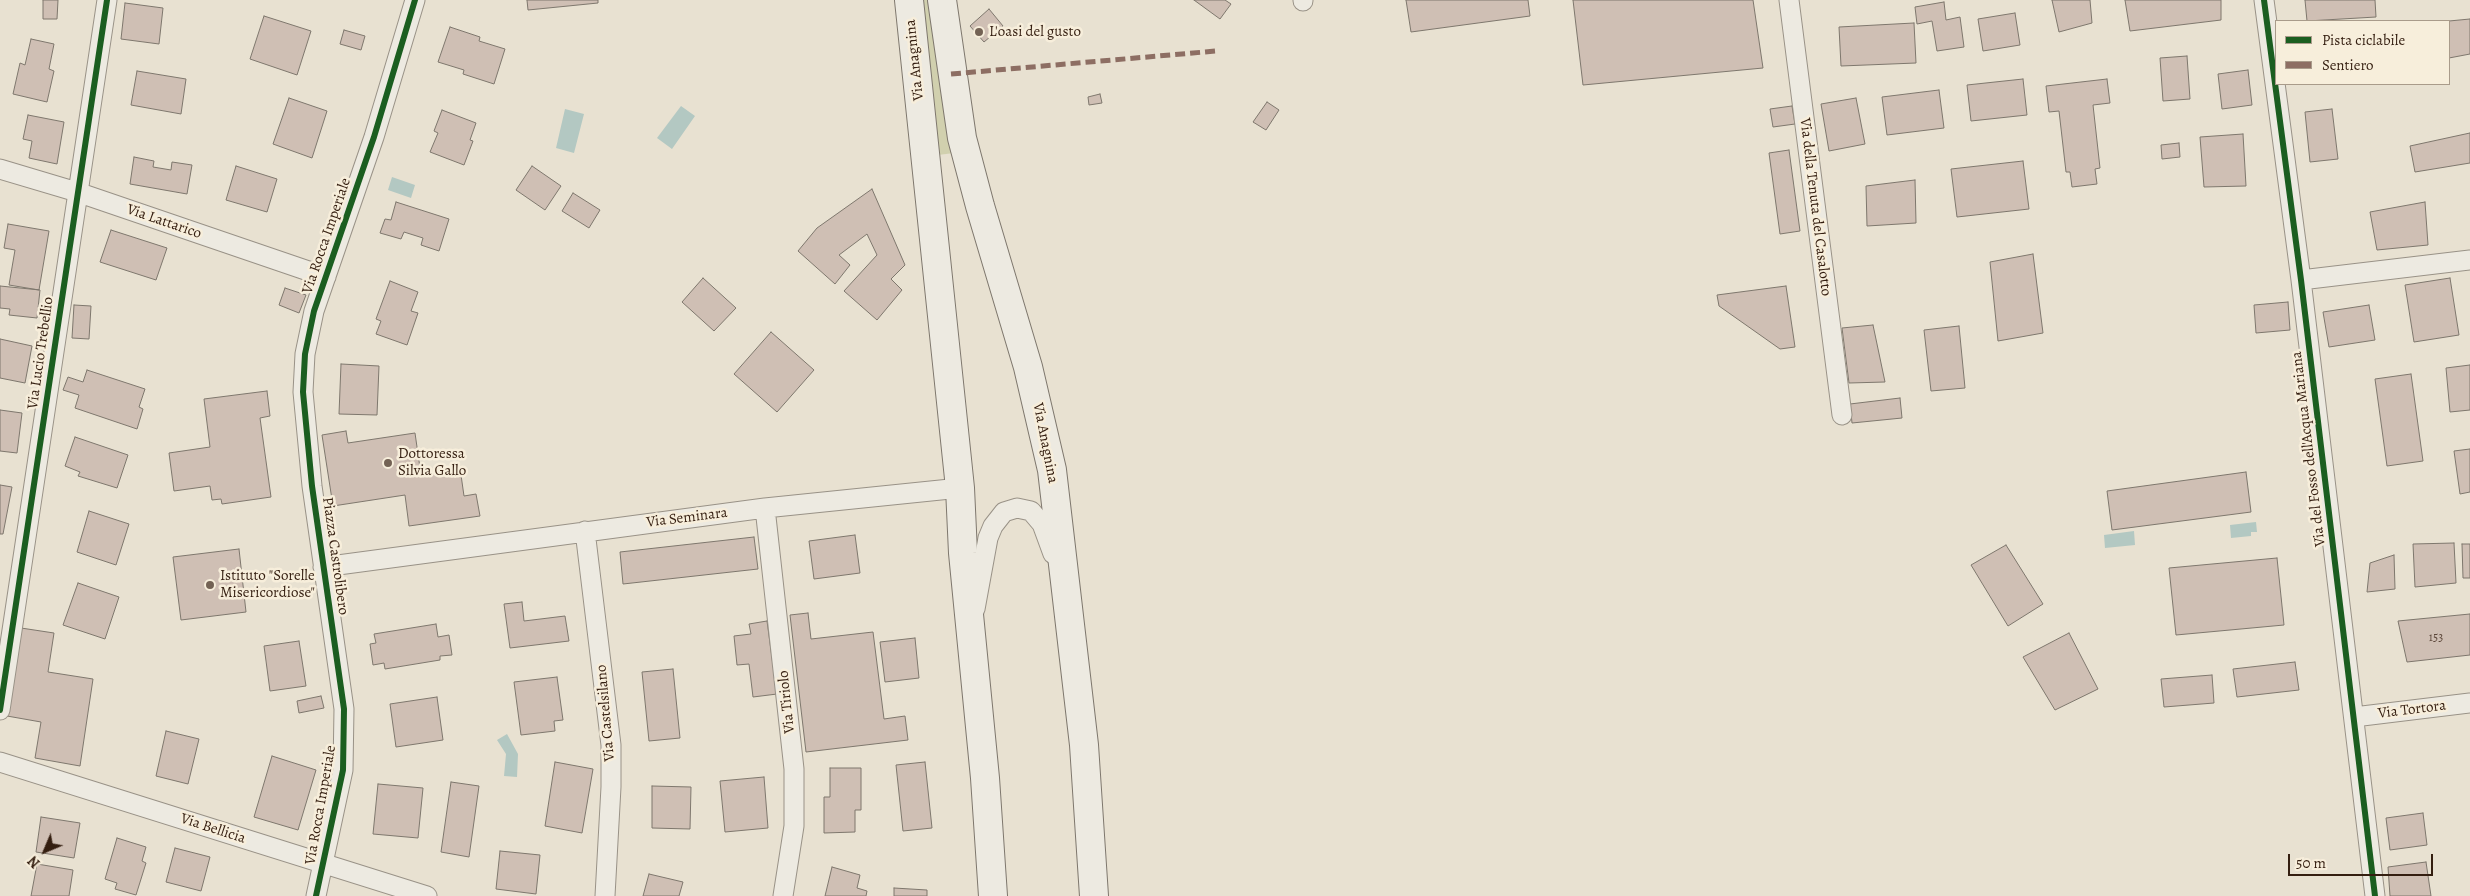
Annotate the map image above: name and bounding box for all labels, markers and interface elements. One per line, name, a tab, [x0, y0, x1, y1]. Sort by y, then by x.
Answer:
street label: Via Anagnina	[902, 18, 928, 102]
legend	[2275, 20, 2450, 85]
place label: L'oasi del gusto	[989, 23, 1081, 41]
marker: L'oasi del gusto	[973, 26, 985, 38]
text: Pista ciclabile	[2322, 30, 2405, 50]
text: Sentiero	[2322, 55, 2374, 75]
street label: Via della Tenuta del Casalotto	[1795, 117, 1835, 297]
street label: Via Rocca Imperiale	[299, 176, 355, 296]
street label: Via Lattarico	[124, 201, 204, 243]
street label: Via Lucio Trebellio	[24, 296, 58, 410]
street label: Via del Fosso dell'Acqua Mariana	[2288, 350, 2330, 548]
street label: Via Anagnina	[1028, 401, 1062, 485]
place label: Dottoressa Silvia Gallo	[398, 445, 466, 480]
marker: Dottoressa Silvia Gallo	[382, 457, 394, 469]
street label: Piazza Castrolibero	[318, 496, 352, 616]
street label: Via Seminara	[645, 504, 729, 532]
place label: Istituto "Sorelle Misericordiose"	[220, 567, 315, 602]
marker: Istituto "Sorelle Misericordiose"	[204, 579, 216, 591]
house number: 153	[2429, 631, 2443, 645]
street label: Via Castelsilano	[593, 664, 619, 762]
street label: Via Tiriolo	[775, 670, 799, 734]
street label: Via Tortora	[2377, 697, 2447, 723]
street label: Via Rocca Imperiale	[302, 744, 340, 866]
street label: Via Bellicia	[178, 810, 248, 848]
north arrow	[20, 826, 70, 876]
scale bar	[2290, 844, 2435, 876]
text: N	[24, 852, 44, 872]
text: 50 m	[2296, 853, 2326, 873]

